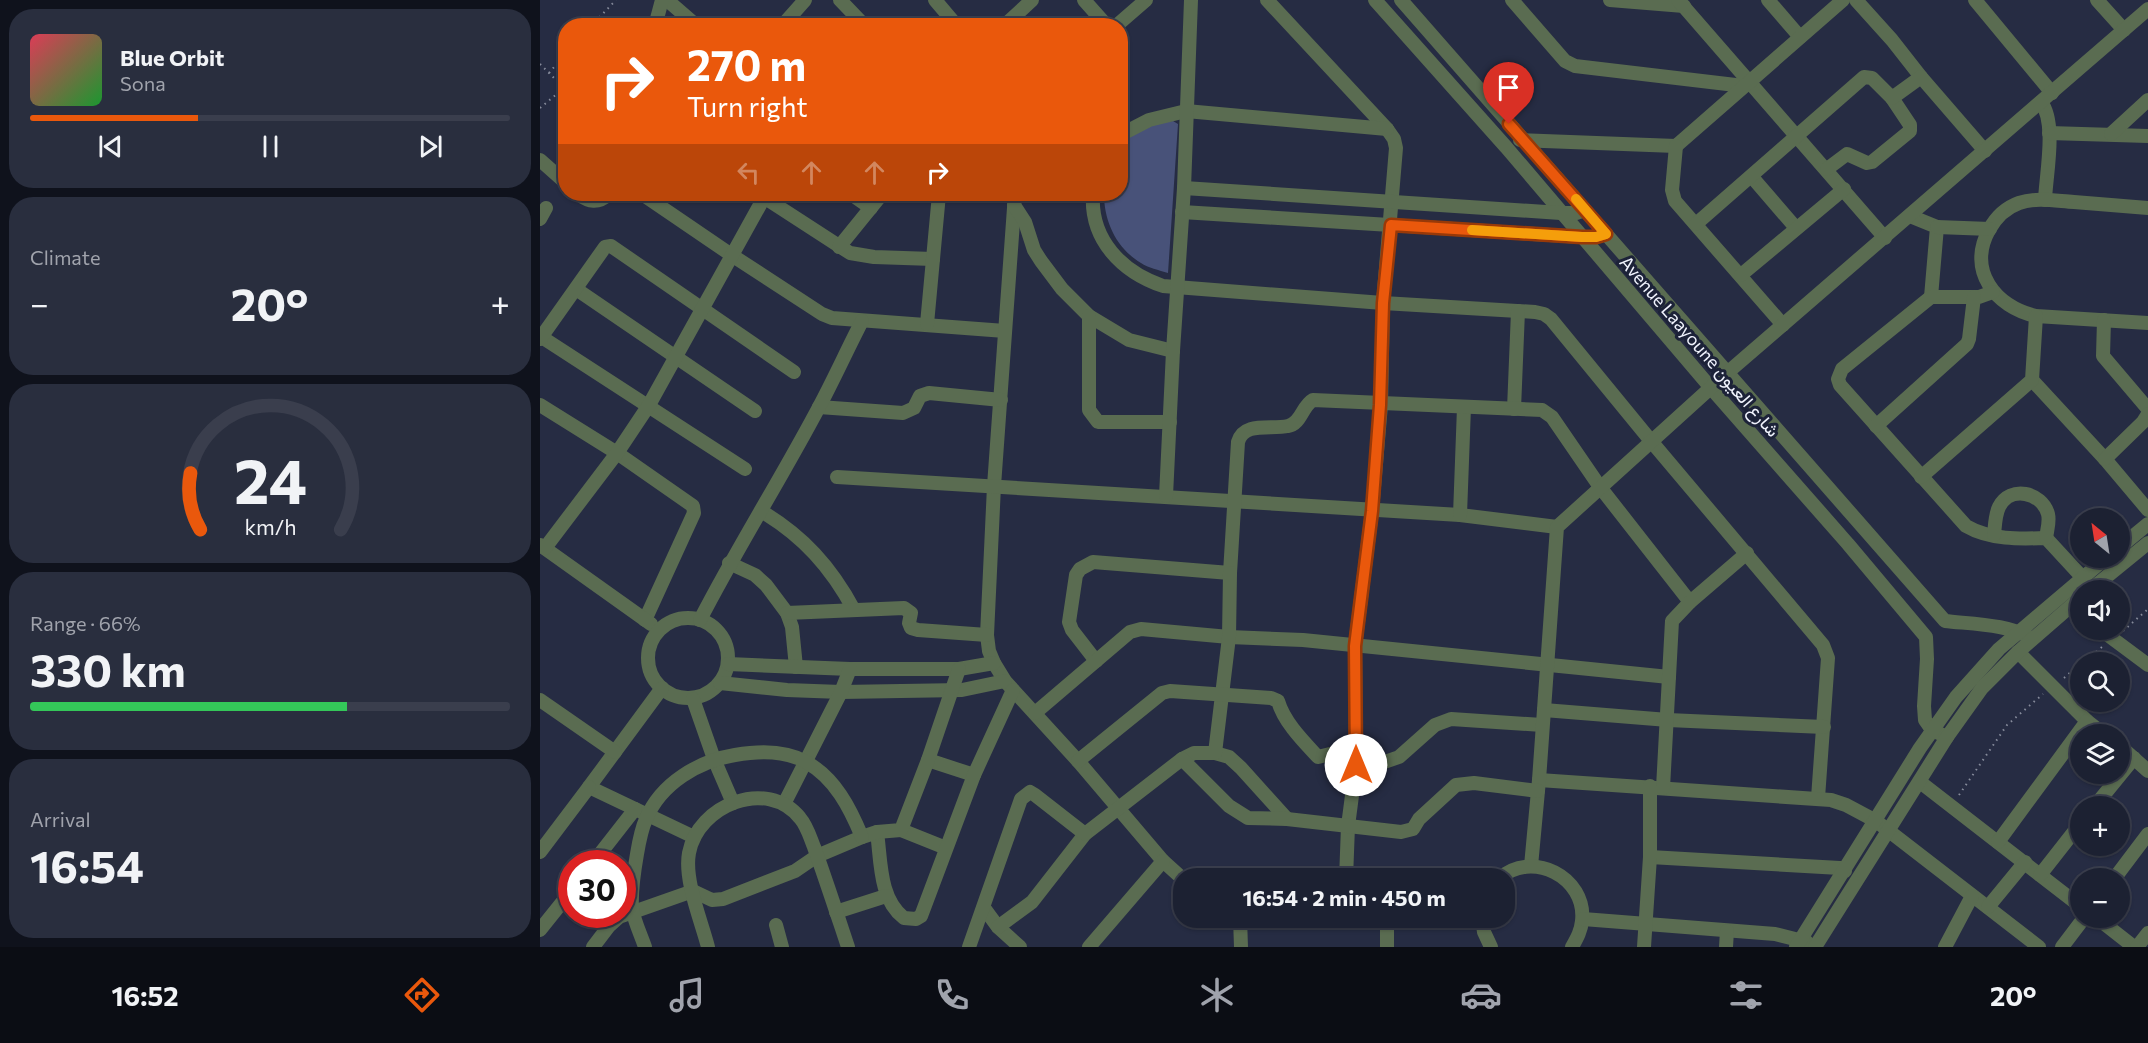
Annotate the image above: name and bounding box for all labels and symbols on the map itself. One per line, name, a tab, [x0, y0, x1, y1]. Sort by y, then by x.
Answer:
pin	[1483, 62, 1534, 124]
street label: Avenue Laayoune شارع العيون	[1614, 251, 1785, 442]
north arrow	[2070, 508, 2130, 568]
position arrow	[1324, 733, 1388, 797]
speed limit sign: 30	[558, 850, 636, 928]

